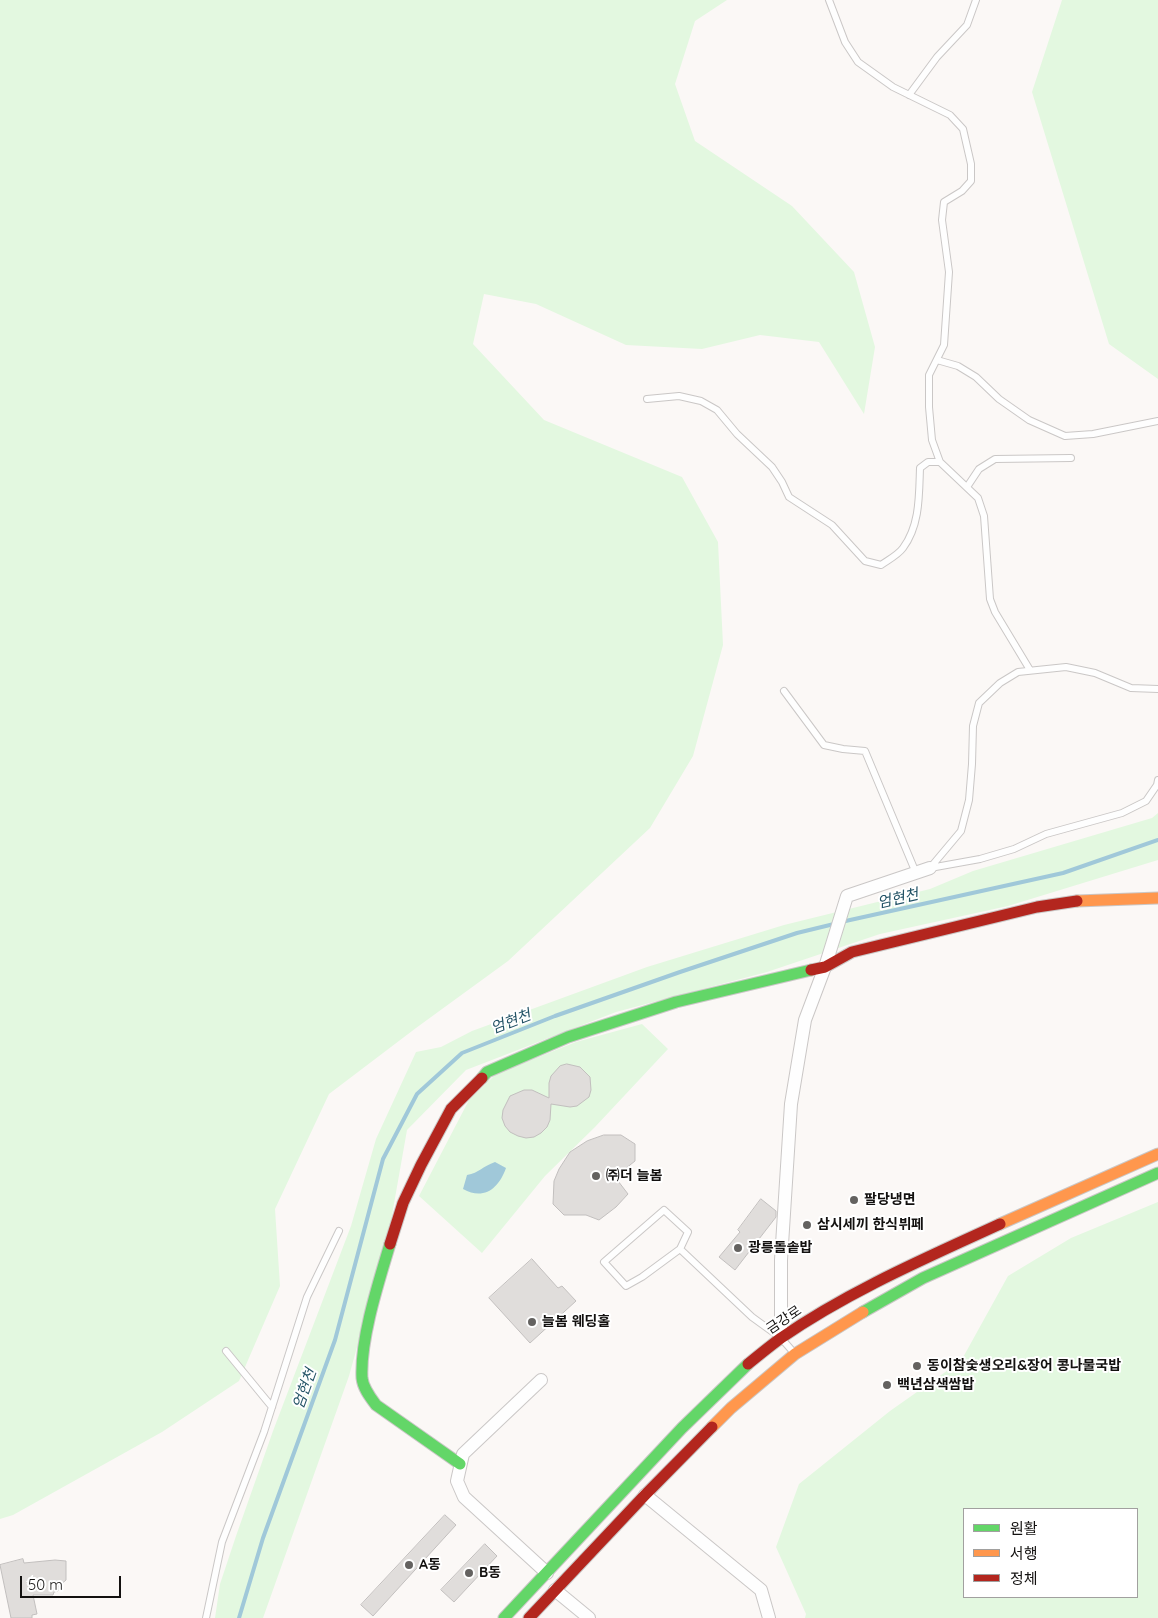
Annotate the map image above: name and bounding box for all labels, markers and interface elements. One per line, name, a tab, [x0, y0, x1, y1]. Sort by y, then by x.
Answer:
water label: 엄현천	[876, 886, 920, 912]
water label: 엄현천	[488, 1006, 534, 1038]
place label: ㈜더 늘봄	[606, 1168, 663, 1184]
marker: ㈜더 늘봄	[590, 1170, 602, 1182]
place label: 팔당냉면	[864, 1192, 916, 1208]
marker: 팔당냉면	[848, 1194, 860, 1206]
place label: 삼시세끼 한식뷔페	[817, 1217, 924, 1233]
marker: 삼시세끼 한식뷔페	[801, 1219, 813, 1231]
place label: 광릉돌솥밥	[748, 1240, 812, 1256]
marker: 광릉돌솥밥	[732, 1242, 744, 1254]
street label: 금강로	[763, 1302, 805, 1338]
place label: 늘봄 웨딩홀	[542, 1314, 610, 1330]
marker: 늘봄 웨딩홀	[526, 1316, 538, 1328]
place label: 동이참숯생오리&장어 콩나물국밥	[927, 1358, 1121, 1374]
marker: 동이참숯생오리&장어 콩나물국밥	[911, 1360, 923, 1372]
water label: 엄현천	[289, 1366, 321, 1412]
place label: 백년삼색쌈밥	[897, 1377, 974, 1393]
marker: 백년삼색쌈밥	[881, 1379, 893, 1391]
legend	[963, 1508, 1138, 1598]
text: 원활	[1010, 1519, 1038, 1538]
text: 서행	[1010, 1544, 1038, 1563]
place label: A동	[419, 1557, 441, 1573]
marker: A동	[403, 1559, 415, 1571]
place label: B동	[479, 1565, 501, 1581]
scale bar	[22, 1566, 124, 1598]
marker: B동	[463, 1567, 475, 1579]
text: 정체	[1010, 1569, 1038, 1588]
text: 50 m	[28, 1575, 63, 1594]

